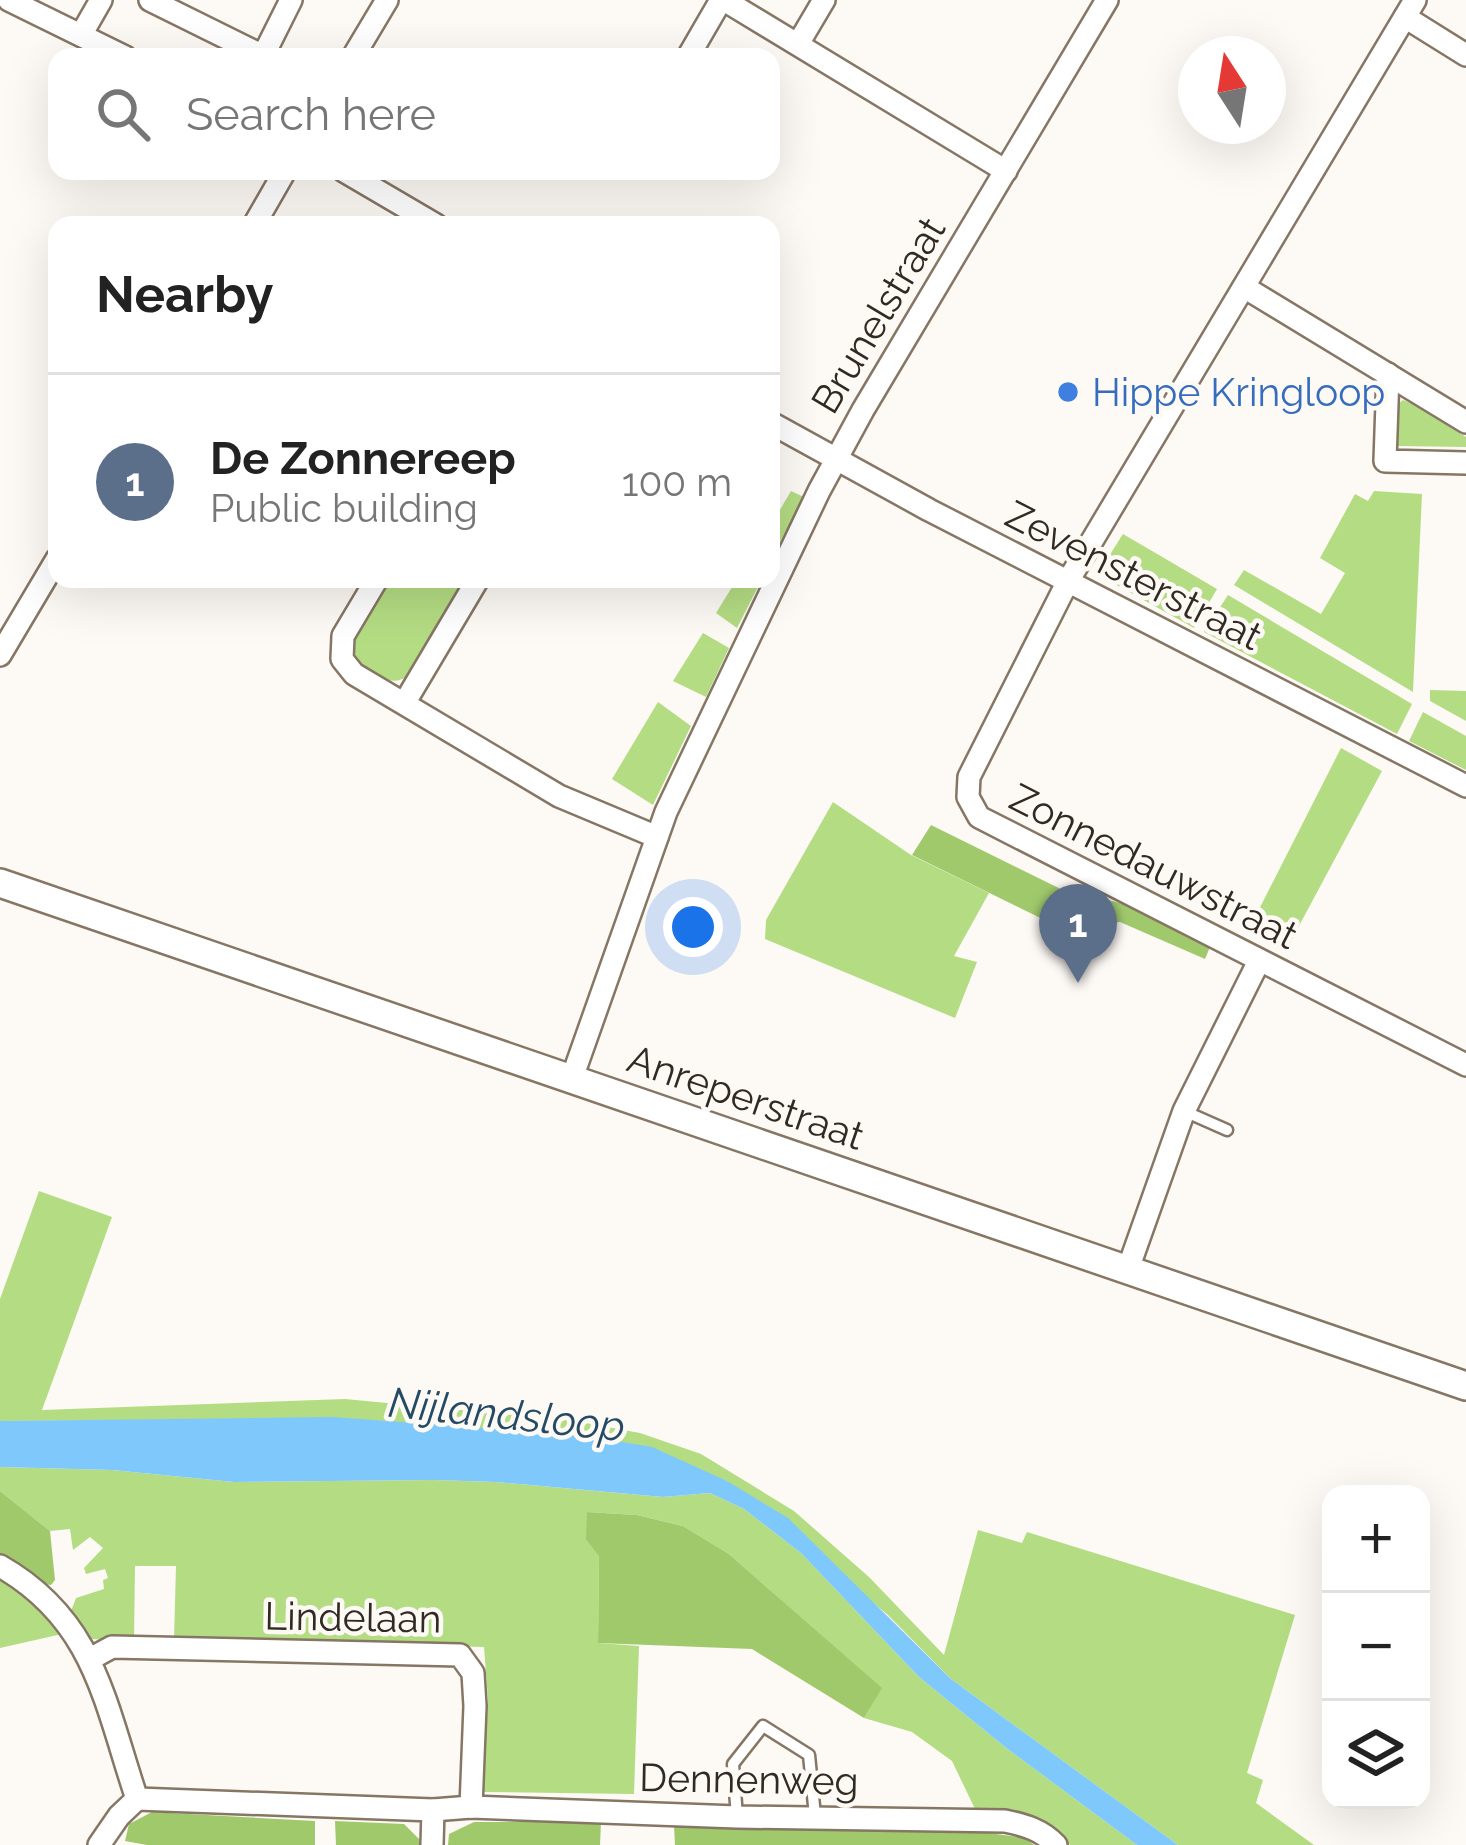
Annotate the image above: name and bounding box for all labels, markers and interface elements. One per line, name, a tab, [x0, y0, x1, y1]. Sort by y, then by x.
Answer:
north arrow	[1178, 36, 1286, 144]
search box	[48, 48, 780, 180]
icon: search	[90, 81, 156, 147]
text: Search here	[186, 88, 436, 141]
street label: Brunelstraat	[802, 209, 954, 421]
text: Nearby	[96, 264, 273, 324]
place label: Hippe Kringloop	[1092, 369, 1385, 415]
marker: Hippe Kringloop	[1055, 379, 1081, 405]
text: De Zonnereep	[210, 432, 516, 485]
text: 1	[125, 459, 145, 505]
text: 100 m	[622, 459, 732, 505]
text: Public building	[210, 485, 478, 531]
street label: Zevensterstraat	[998, 491, 1270, 659]
street label: Zonnedauwstraat	[1003, 774, 1305, 958]
pin: 1	[1039, 884, 1117, 983]
your location	[663, 897, 723, 957]
street label: Anreperstraat	[622, 1035, 870, 1159]
water label: Nijlandsloop	[386, 1378, 628, 1451]
map controls	[1322, 1485, 1430, 1809]
button: +	[1322, 1485, 1430, 1593]
street label: Lindelaan	[264, 1592, 442, 1642]
button: −	[1322, 1593, 1430, 1701]
button: layers	[1322, 1701, 1430, 1809]
street label: Dennenweg	[639, 1754, 859, 1804]

